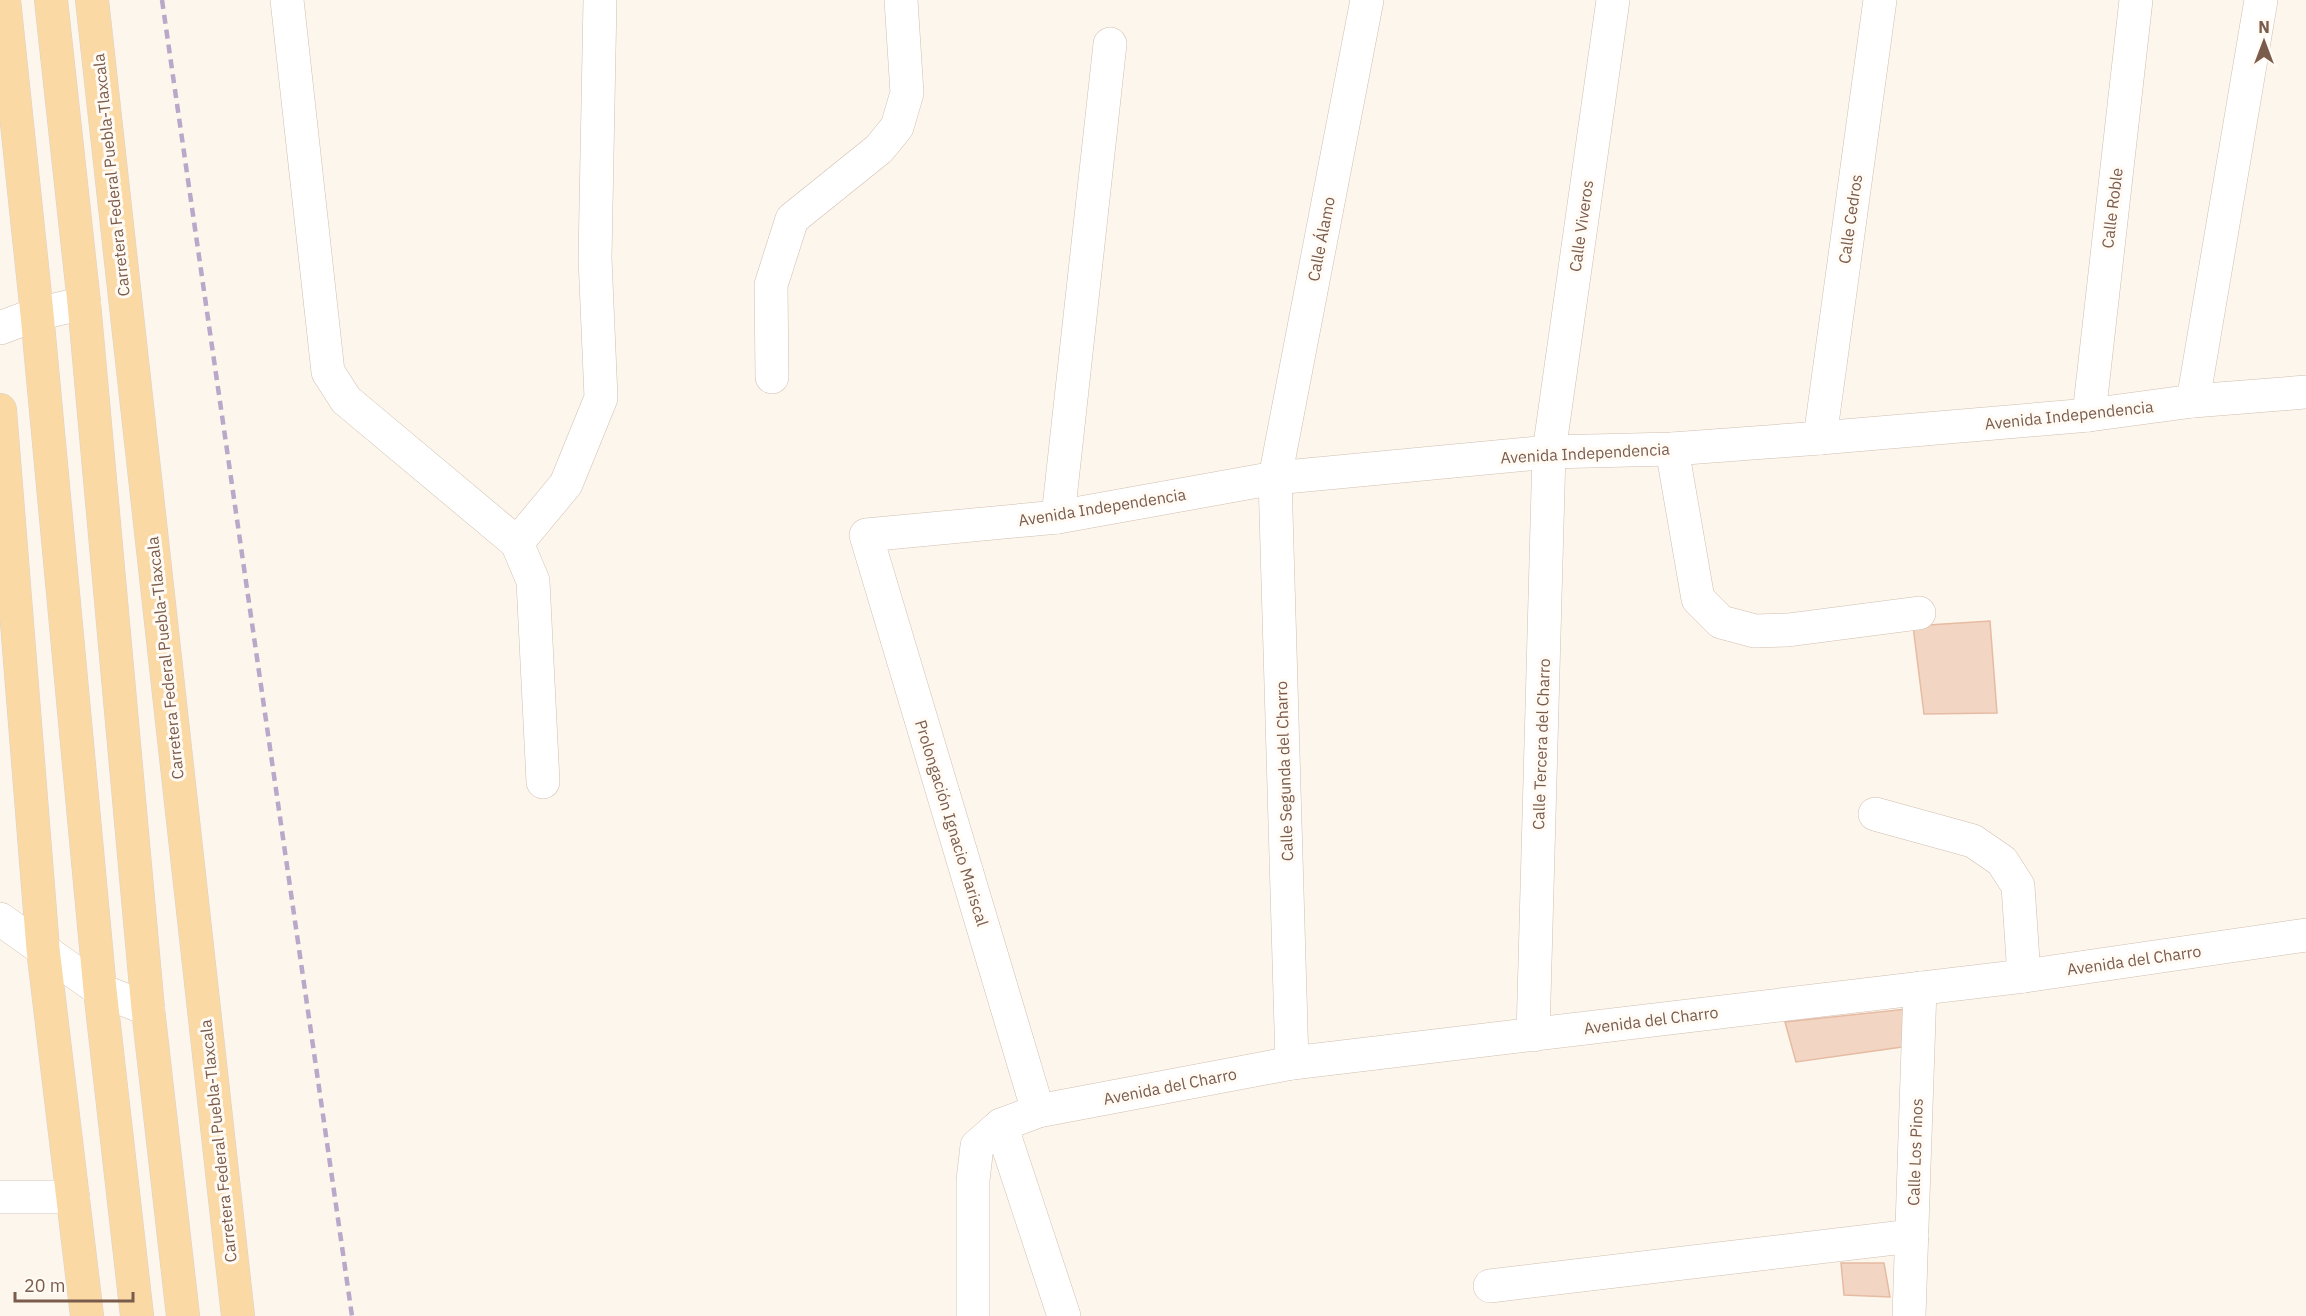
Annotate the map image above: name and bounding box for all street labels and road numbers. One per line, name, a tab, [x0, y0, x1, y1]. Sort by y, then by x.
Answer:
street label: Carretera Federal Puebla-Tlaxcala	[88, 52, 134, 297]
street label: Calle Roble	[2097, 166, 2127, 249]
street label: Calle Cedros	[1834, 173, 1866, 265]
street label: Calle Viveros	[1565, 179, 1597, 273]
street label: Calle Álamo	[1302, 195, 1339, 283]
street label: Avenida Independencia	[1984, 396, 2155, 434]
street label: Avenida Independencia	[1500, 439, 1671, 467]
street label: Avenida Independencia	[1017, 484, 1188, 530]
street label: Carretera Federal Puebla-Tlaxcala	[142, 535, 188, 780]
street label: Calle Tercera del Charro	[1528, 658, 1554, 830]
street label: Calle Segunda del Charro	[1271, 681, 1297, 861]
street label: Prolongación Ignacio Mariscal	[911, 717, 993, 929]
street label: Avenida del Charro	[2065, 941, 2203, 979]
street label: Avenida del Charro	[1583, 1002, 1720, 1038]
street label: Carretera Federal Puebla-Tlaxcala	[195, 1018, 241, 1263]
street label: Avenida del Charro	[1102, 1063, 1238, 1109]
street label: Calle Los Pinos	[1903, 1098, 1927, 1206]

